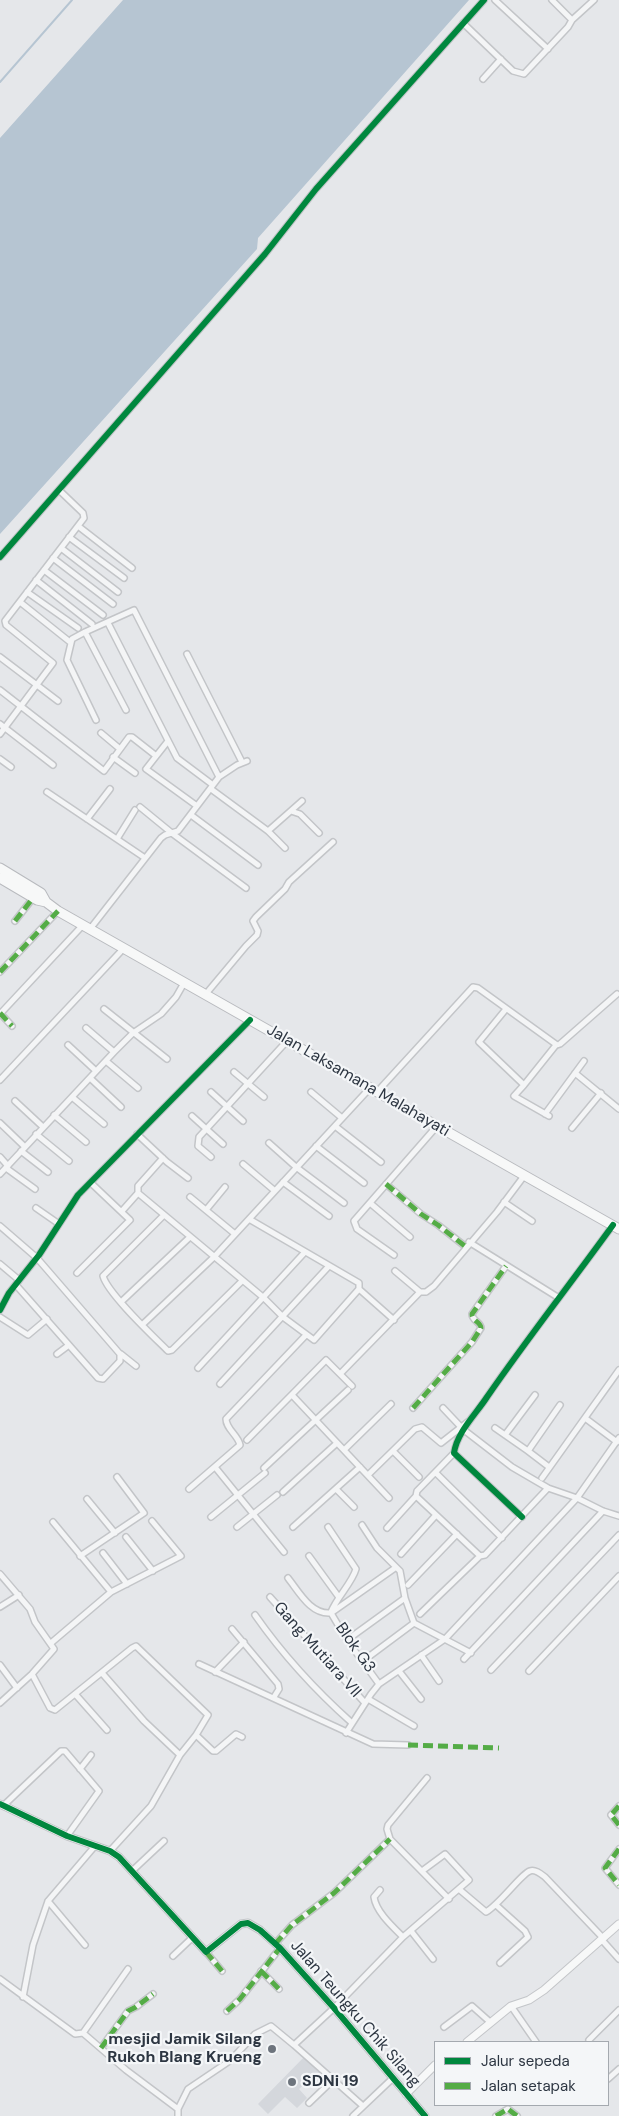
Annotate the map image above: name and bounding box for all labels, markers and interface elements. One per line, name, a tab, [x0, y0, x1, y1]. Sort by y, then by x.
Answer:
street label: Jalan Laksamana Malahayati	[263, 1021, 453, 1141]
street label: Gang Mutiara VII	[269, 1598, 365, 1702]
street label: Blok G3	[331, 1619, 379, 1677]
street label: Jalan Teungku Chik Silang	[286, 1937, 424, 2091]
place label: mesjid Jamik Silang Rukoh Blang Krueng	[107, 2030, 262, 2068]
legend	[434, 2041, 609, 2106]
marker: mesjid Jamik Silang Rukoh Blang Krueng	[266, 2043, 278, 2055]
text: Jalur sepeda	[481, 2051, 570, 2071]
place label: SDNi 19	[302, 2072, 359, 2092]
marker: SDNi 19	[286, 2076, 298, 2088]
text: Jalan setapak	[481, 2076, 576, 2096]

